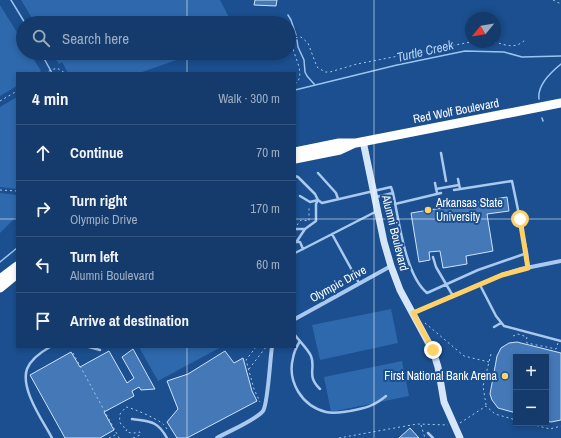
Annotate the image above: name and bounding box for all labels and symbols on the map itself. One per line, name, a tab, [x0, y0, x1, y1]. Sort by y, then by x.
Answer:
north arrow	[465, 12, 501, 48]
water label: Turtle Creek	[395, 36, 456, 66]
street label: Red Wolf Boulevard	[412, 95, 500, 127]
street label: Alumni Boulevard	[378, 192, 412, 273]
place label: Arkansas State University	[435, 195, 503, 225]
marker: Arkansas State University	[423, 205, 433, 215]
route start	[511, 210, 529, 228]
street label: Olympic Drive	[307, 262, 369, 306]
route end	[424, 341, 442, 359]
place label: First National Bank Arena	[384, 368, 498, 384]
marker: First National Bank Arena	[500, 371, 510, 381]

